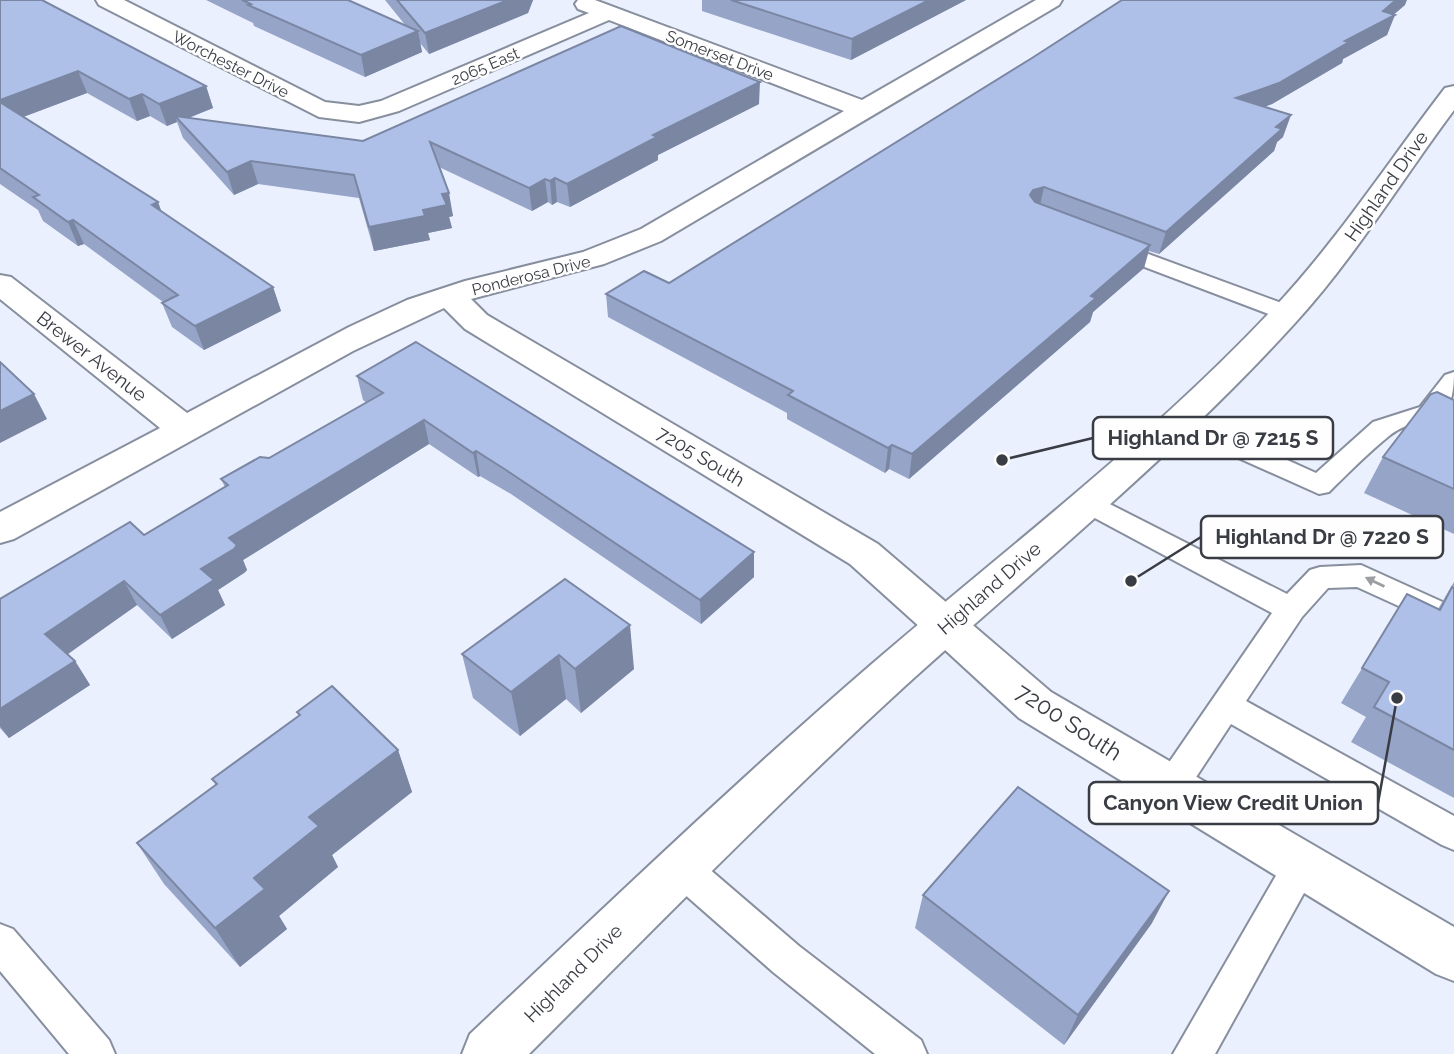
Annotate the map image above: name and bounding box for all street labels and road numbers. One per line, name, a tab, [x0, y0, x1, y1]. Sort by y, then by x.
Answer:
street label: Somerset Drive	[663, 26, 776, 85]
street label: Worchester Drive	[169, 27, 292, 102]
street label: 2065 East	[448, 43, 523, 89]
street label: Highland Drive	[1340, 127, 1432, 245]
street label: Ponderosa Drive	[470, 252, 592, 299]
street label: Brewer Avenue	[33, 306, 151, 406]
street label: 7205 South	[653, 421, 749, 491]
street label: Highland Drive	[933, 537, 1045, 639]
street label: 7200 South	[1011, 677, 1127, 766]
street label: Highland Drive	[519, 919, 627, 1027]

